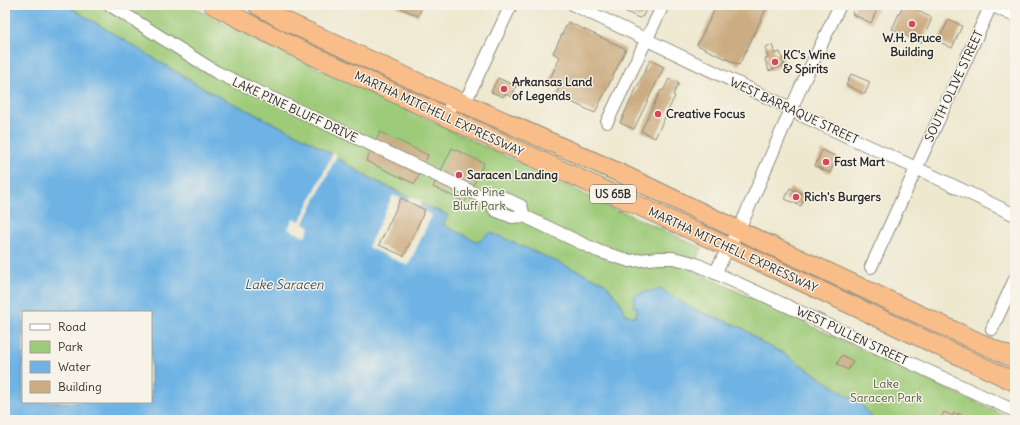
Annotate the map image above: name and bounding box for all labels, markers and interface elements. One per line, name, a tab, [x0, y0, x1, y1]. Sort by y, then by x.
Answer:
marker: W.H. Bruce Building	[907, 19, 917, 29]
street label: SOUTH OLIVE STREET	[921, 28, 986, 144]
place label: W.H. Bruce Building	[883, 30, 942, 60]
place label: KC's Wine & Spirits	[783, 47, 836, 77]
marker: KC's Wine & Spirits	[770, 57, 780, 67]
street label: MARTHA MITCHELL EXPRESSWAY	[352, 68, 526, 160]
street label: LAKE PINE BLUFF DRIVE	[230, 74, 360, 145]
place label: Arkansas Land of Legends	[512, 74, 592, 104]
street label: WEST BARRAQUE STREET	[727, 74, 861, 147]
marker: Arkansas Land of Legends	[499, 84, 509, 94]
place label: Creative Focus	[666, 106, 746, 121]
marker: Creative Focus	[653, 109, 663, 119]
place label: Fast Mart	[834, 154, 886, 169]
marker: Fast Mart	[821, 157, 831, 167]
place label: Saracen Landing	[467, 167, 558, 183]
marker: Saracen Landing	[454, 170, 464, 180]
park label: Lake Pine Bluff Park	[452, 184, 506, 213]
road number: US 65B	[590, 185, 636, 203]
place label: Rich's Burgers	[804, 189, 881, 205]
marker: Rich's Burgers	[791, 192, 801, 202]
street label: MARTHA MITCHELL EXPRESSWAY	[646, 204, 820, 296]
water label: Lake Saracen	[244, 276, 324, 293]
street label: WEST PULLEN STREET	[794, 303, 910, 368]
legend	[22, 311, 152, 403]
text: Road	[58, 319, 86, 334]
text: Park	[58, 339, 83, 354]
text: Water	[58, 359, 91, 374]
park label: Lake Saracen Park	[850, 376, 922, 405]
text: Building	[58, 379, 102, 394]

